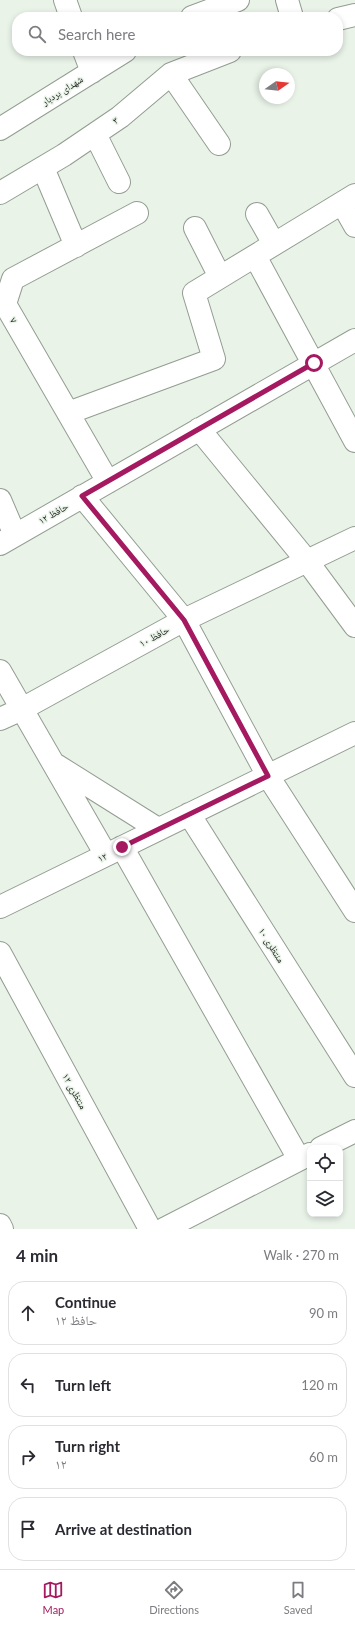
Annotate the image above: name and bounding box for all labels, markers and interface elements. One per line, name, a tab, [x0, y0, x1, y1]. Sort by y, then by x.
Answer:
search box	[12, 12, 343, 56]
icon: search	[26, 23, 48, 45]
text: Search here	[58, 25, 135, 43]
north arrow	[259, 68, 295, 104]
street label: شهدای بردبار	[38, 72, 86, 109]
street label: ۳	[110, 114, 121, 126]
street label: ۷	[8, 315, 21, 325]
route start	[305, 354, 323, 372]
street label: حافظ ۱۲	[36, 499, 71, 526]
street label: حافظ ۱۰	[137, 623, 172, 649]
route end	[113, 838, 131, 856]
street label: ۱۲	[95, 849, 109, 864]
street label: منتظری ۱۰	[256, 925, 288, 966]
street label: منتظری ۱۲	[59, 1071, 90, 1112]
map controls	[307, 1145, 343, 1217]
button: locate	[307, 1145, 343, 1181]
button: layers	[307, 1181, 343, 1217]
text: 4 min	[16, 1245, 58, 1266]
text: Walk · 270 m	[263, 1247, 339, 1263]
text: Continue	[55, 1293, 116, 1311]
icon: ahead	[17, 1302, 39, 1324]
text: 90 m	[309, 1305, 338, 1321]
text: حافظ ۱۲	[55, 1312, 97, 1328]
icon: left	[17, 1374, 39, 1396]
text: Turn left	[55, 1376, 111, 1394]
text: 120 m	[301, 1377, 338, 1393]
text: Turn right	[55, 1437, 120, 1455]
icon: right	[17, 1446, 39, 1468]
text: 60 m	[309, 1449, 338, 1465]
text: ۱۲	[55, 1456, 67, 1472]
icon: arrive	[17, 1518, 39, 1540]
text: Arrive at destination	[55, 1520, 192, 1538]
tab: Map	[42, 1579, 64, 1616]
tab: Directions	[149, 1579, 199, 1616]
tab: Saved	[284, 1579, 313, 1616]

